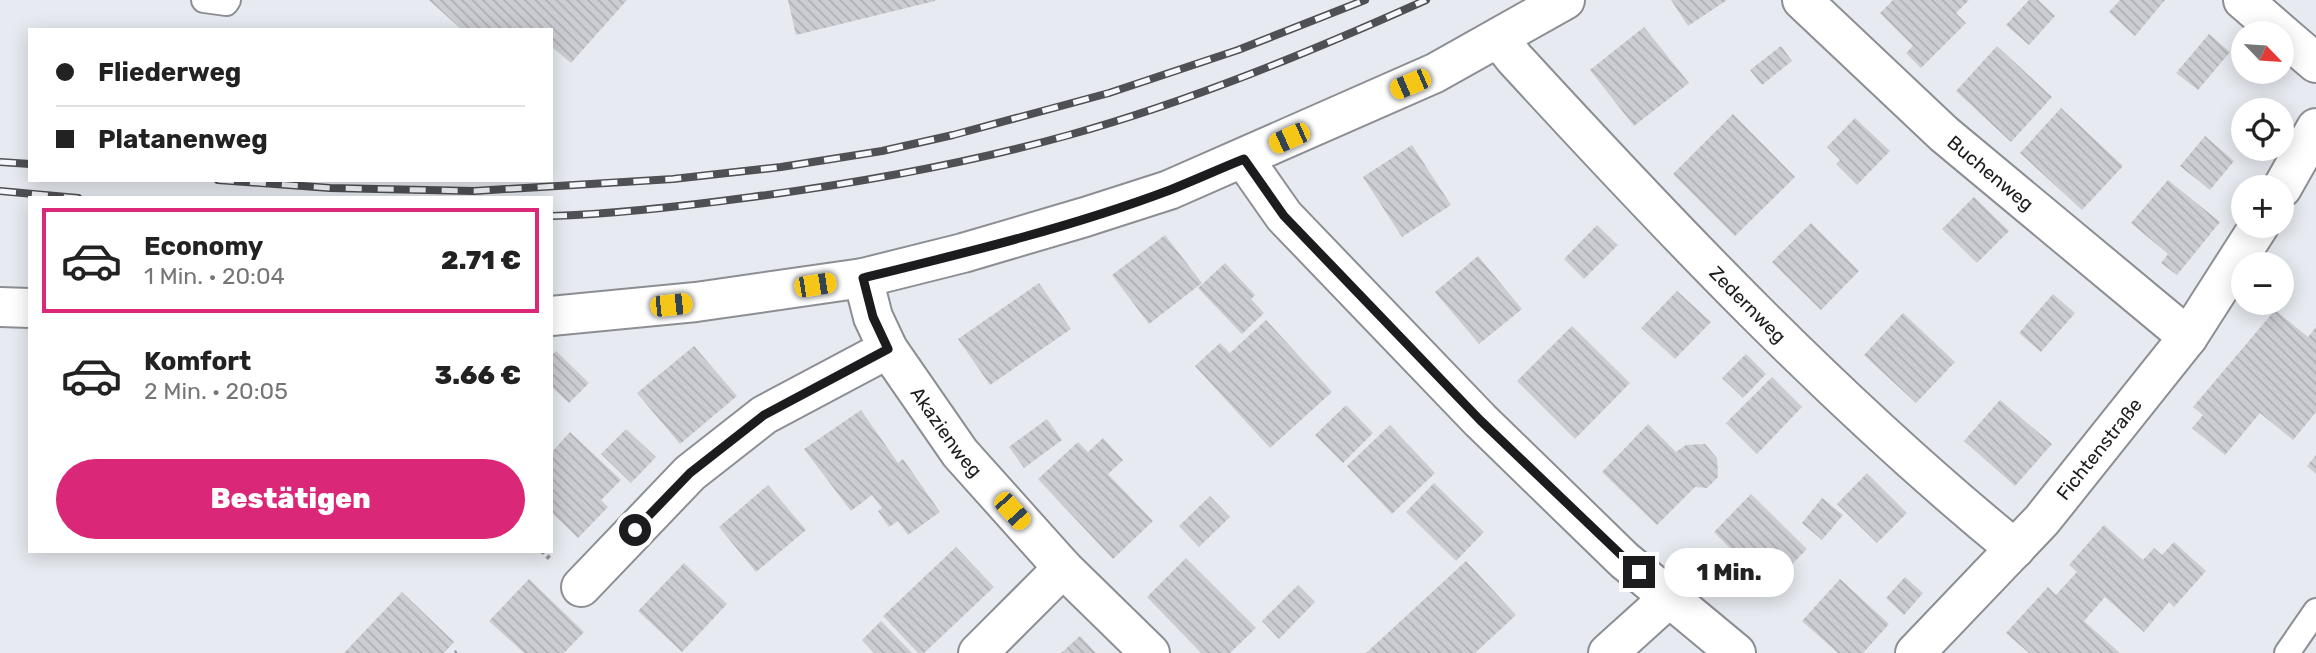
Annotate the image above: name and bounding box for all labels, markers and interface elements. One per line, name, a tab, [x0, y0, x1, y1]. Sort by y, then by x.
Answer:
north arrow	[2231, 21, 2294, 84]
map controls	[2231, 21, 2294, 315]
text: Fliederweg	[98, 57, 241, 88]
car	[1387, 66, 1434, 102]
button: locate	[2231, 98, 2294, 161]
car	[1266, 120, 1313, 156]
text: Platanenweg	[98, 124, 268, 155]
street label: Buchenweg	[1943, 131, 2038, 216]
button: +	[2231, 175, 2294, 238]
icon: car	[60, 229, 123, 292]
text: Economy	[144, 231, 263, 262]
text: 2.71 €	[441, 245, 521, 276]
button: −	[2231, 252, 2294, 315]
street label: Zedernweg	[1704, 261, 1791, 348]
text: 1 Min. · 20:04	[144, 262, 285, 290]
car	[793, 271, 838, 299]
car	[650, 292, 693, 318]
icon: car	[60, 344, 123, 407]
text: Komfort	[144, 346, 251, 377]
text: 3.66 €	[435, 360, 521, 391]
text: 2 Min. · 20:05	[144, 377, 288, 405]
street label: Akazienweg	[906, 382, 987, 482]
street label: Fichtenstraße	[2052, 394, 2147, 505]
button: Bestätigen	[56, 459, 525, 539]
car	[991, 488, 1034, 534]
route start	[619, 514, 651, 546]
callout: 1 Min.	[1664, 548, 1793, 596]
route end	[1623, 556, 1655, 588]
text: 1 Min.	[1696, 558, 1762, 586]

